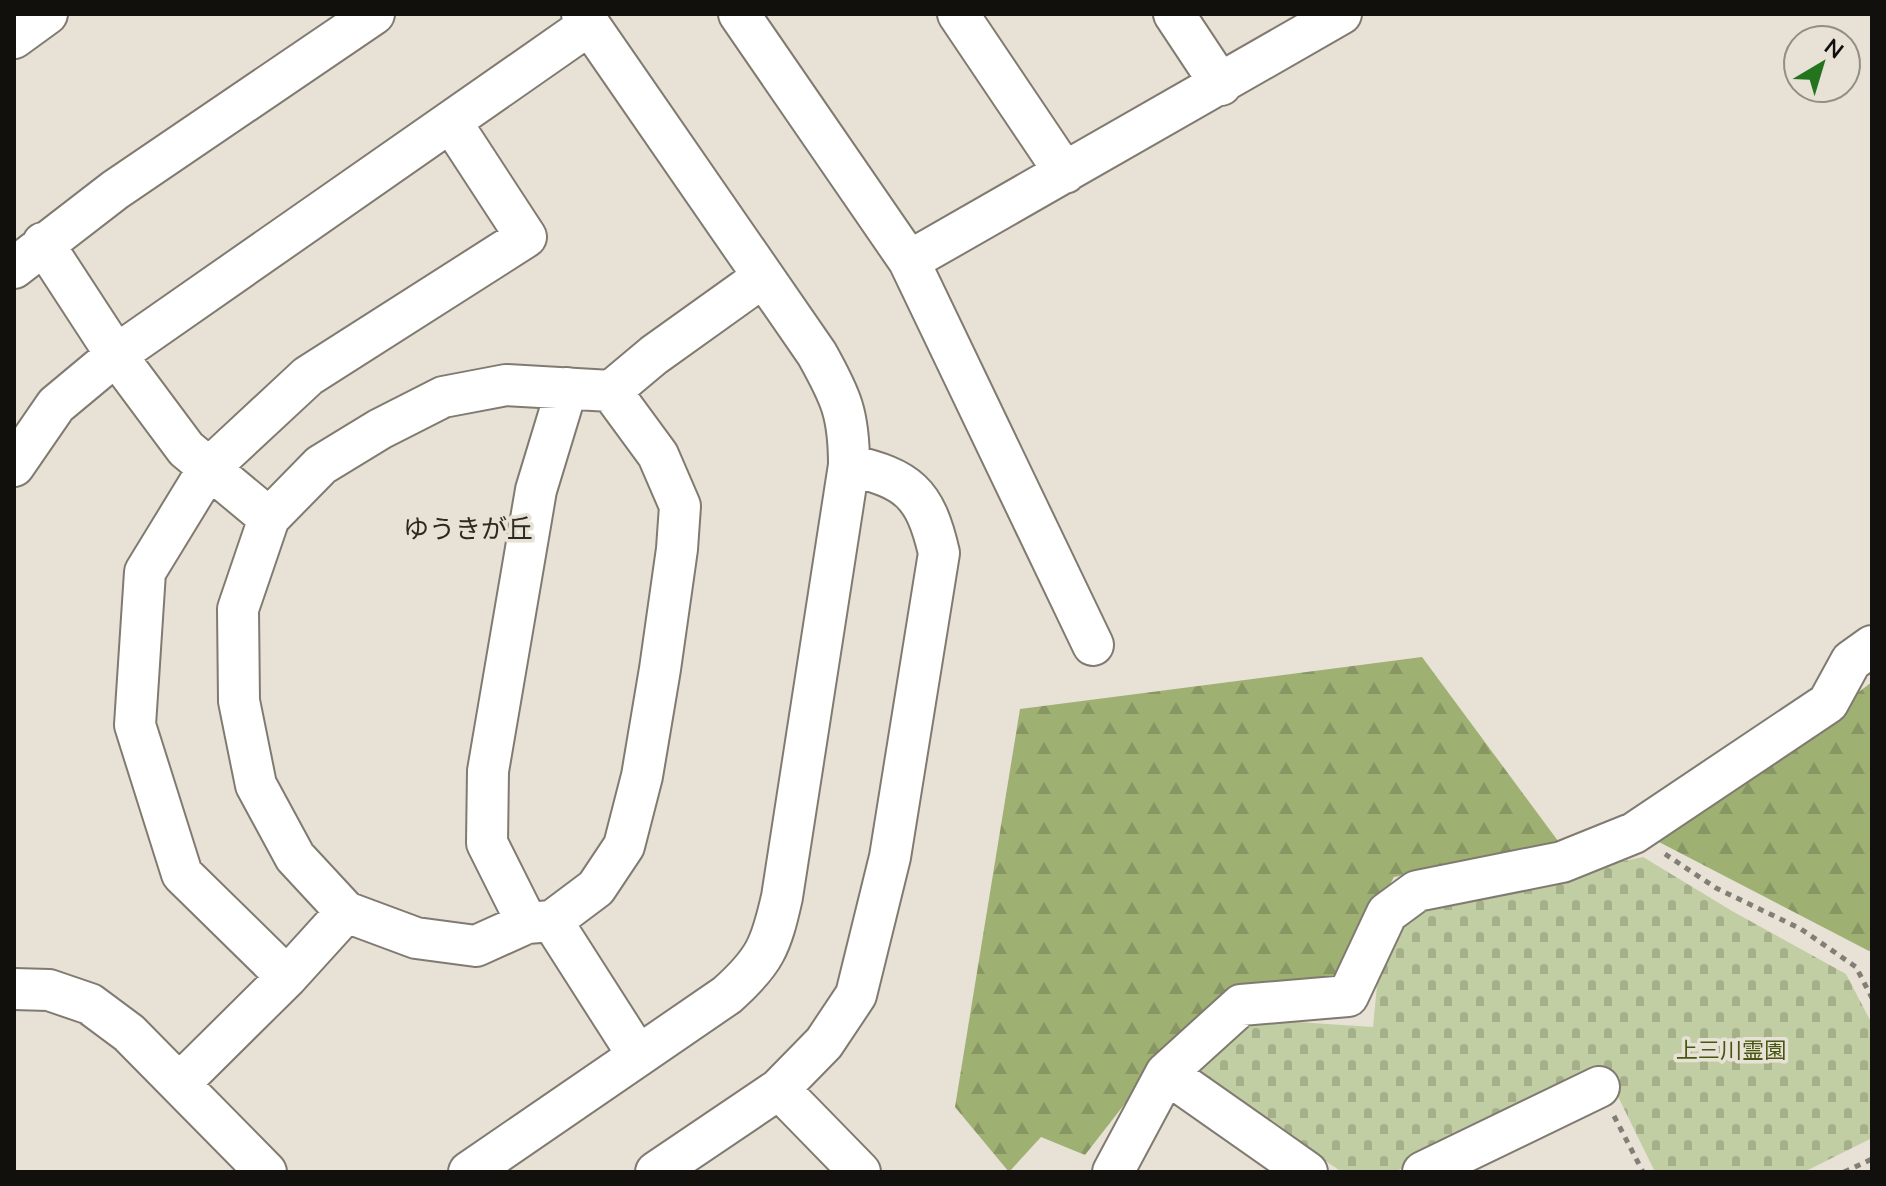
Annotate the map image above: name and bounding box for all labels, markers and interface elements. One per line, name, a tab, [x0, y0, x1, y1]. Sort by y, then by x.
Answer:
north arrow	[1782, 24, 1862, 104]
text: N	[1819, 32, 1849, 64]
district label: ゆうきが丘	[403, 512, 533, 545]
park label: 上三川霊園	[1676, 1036, 1786, 1064]

